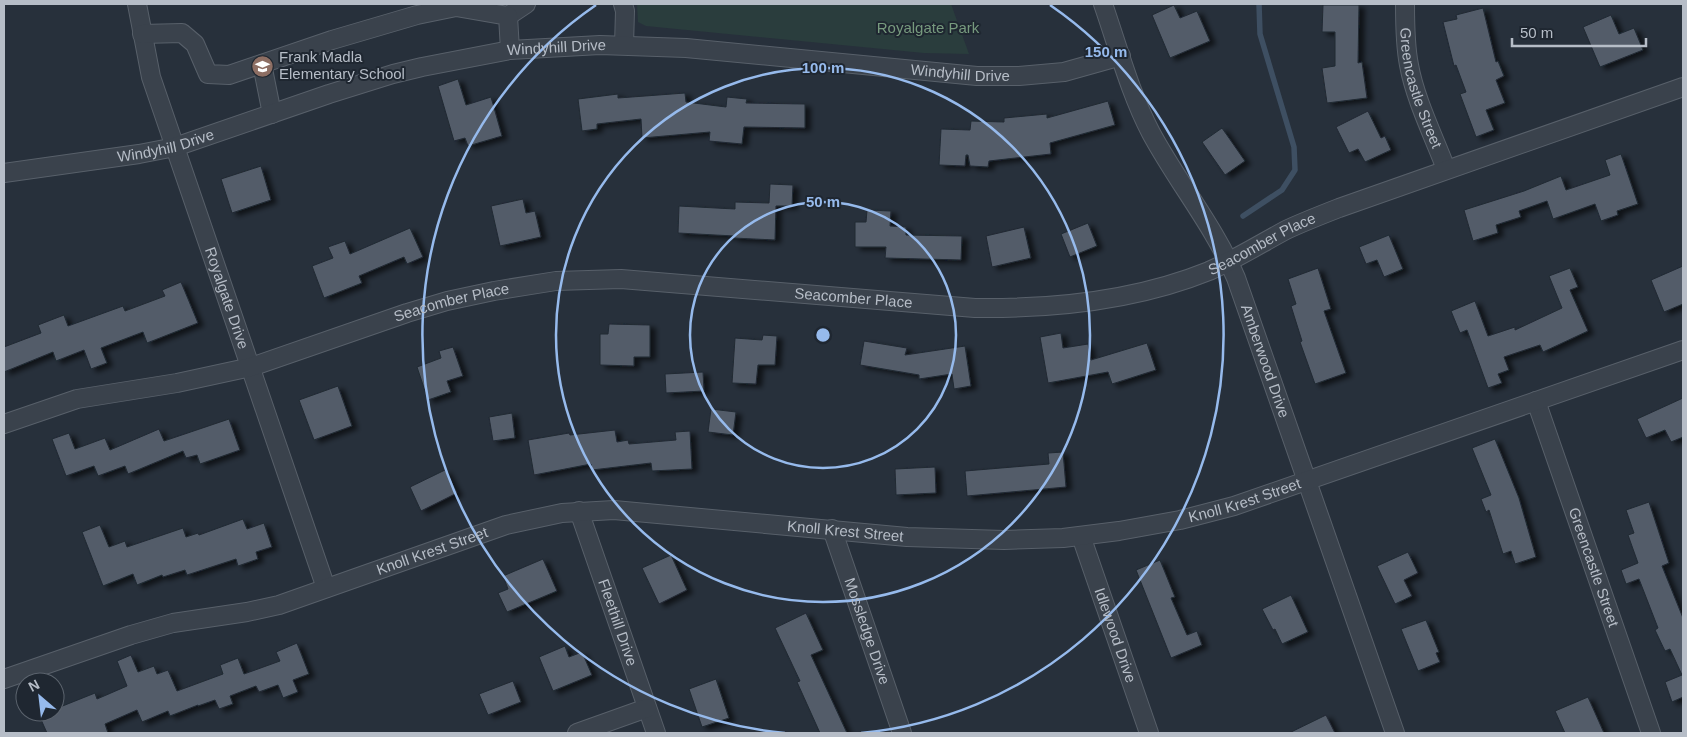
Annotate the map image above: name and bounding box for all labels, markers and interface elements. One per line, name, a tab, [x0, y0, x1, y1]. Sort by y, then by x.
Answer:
scale bar	[1512, 15, 1646, 47]
park label: Royalgate Park	[877, 19, 980, 36]
text: 50 m	[1520, 24, 1553, 41]
street label: Greencastle Street	[1397, 27, 1446, 151]
street label: Windyhill Drive	[506, 36, 606, 58]
text: 150 m	[1085, 43, 1127, 60]
place label: Frank Madla Elementary School	[279, 48, 405, 82]
school or university icon: Frank Madla Elementary School	[251, 54, 275, 78]
text: 100 m	[802, 59, 844, 76]
street label: Windyhill Drive	[910, 61, 1010, 84]
street label: Windyhill Drive	[116, 125, 216, 165]
text: 50 m	[806, 193, 840, 210]
street label: Seacomber Place	[1206, 209, 1318, 278]
street label: Royalgate Drive	[202, 245, 253, 351]
street label: Seacomber Place	[391, 280, 510, 325]
street label: Seacomber Place	[794, 284, 913, 311]
street label: Amberwood Drive	[1238, 302, 1293, 420]
centre of rings	[814, 326, 832, 344]
street label: Knoll Krest Street	[1187, 474, 1304, 525]
street label: Greencastle Street	[1566, 505, 1623, 630]
street label: Knoll Krest Street	[786, 517, 905, 545]
street label: Knoll Krest Street	[374, 523, 491, 578]
street label: Mossledge Drive	[841, 575, 894, 687]
street label: Fleethill Drive	[595, 577, 641, 668]
street label: Idlewood Drive	[1092, 585, 1140, 685]
north arrow	[15, 672, 65, 722]
text: N	[26, 676, 42, 695]

